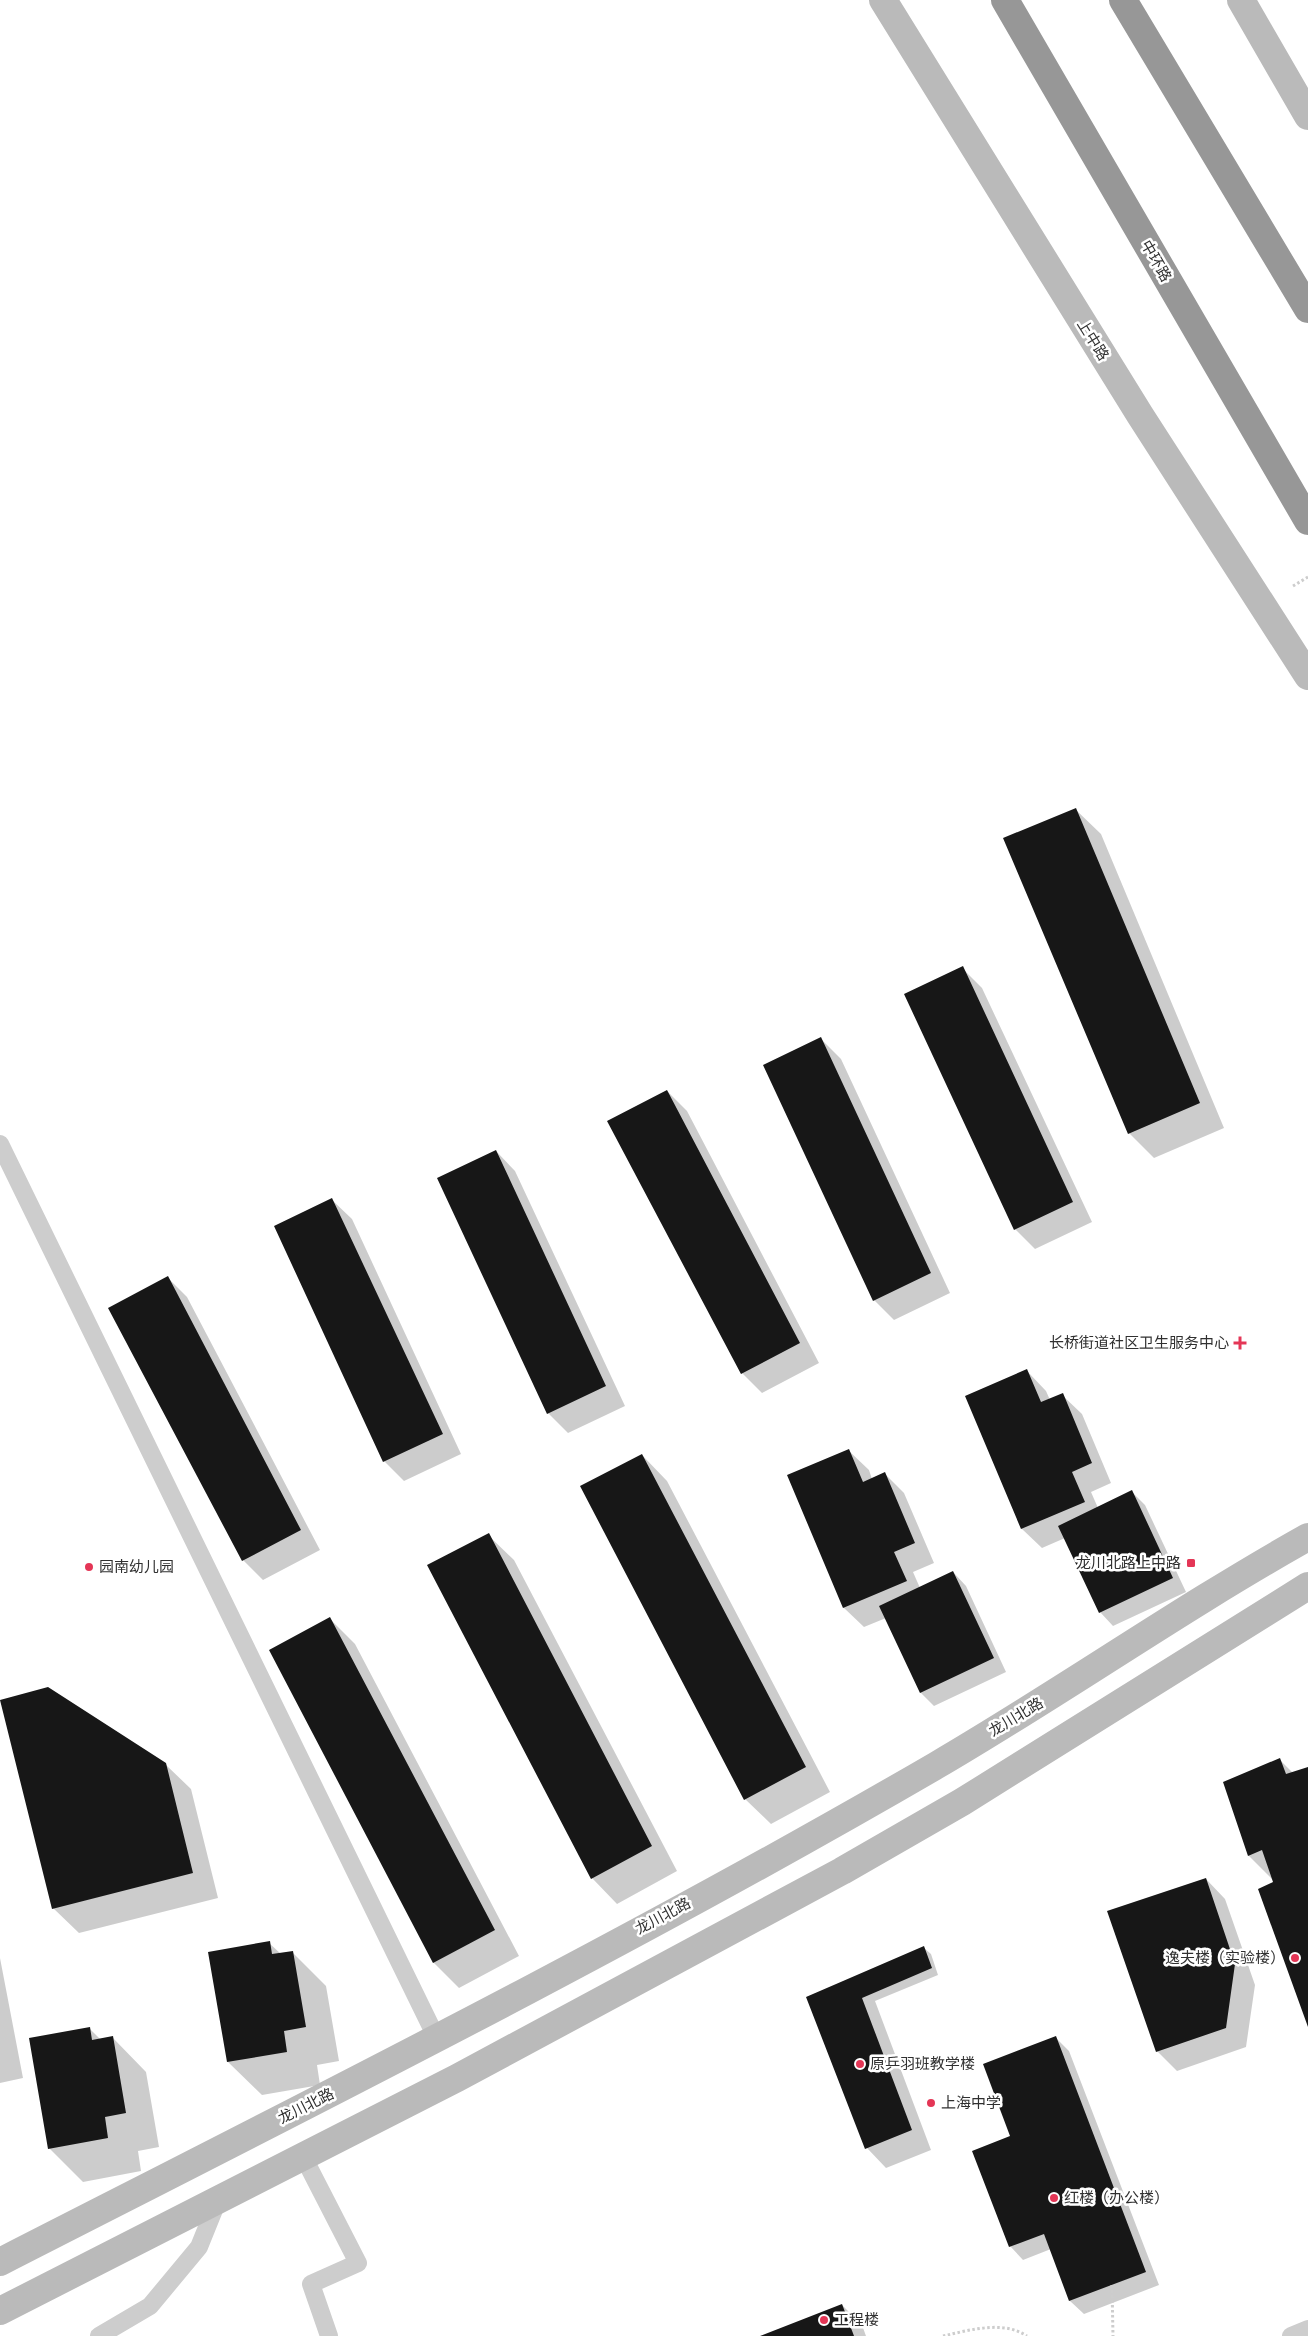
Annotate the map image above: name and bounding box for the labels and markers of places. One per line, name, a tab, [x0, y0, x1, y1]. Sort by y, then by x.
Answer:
place label: 长桥街道社区卫生服务中心	[1049, 1334, 1229, 1351]
marker: 长桥街道社区卫生服务中心	[1233, 1336, 1247, 1350]
place label: 龙川北路上中路	[1076, 1554, 1181, 1571]
marker: 龙川北路上中路	[1185, 1557, 1197, 1569]
place label: 园南幼儿园	[99, 1558, 174, 1575]
marker: 园南幼儿园	[83, 1561, 95, 1573]
place label: 逸夫楼（实验楼）	[1165, 1949, 1285, 1966]
marker: 逸夫楼（实验楼）	[1289, 1952, 1301, 1964]
place label: 原乒羽班教学楼	[870, 2055, 975, 2072]
marker: 原乒羽班教学楼	[854, 2058, 866, 2070]
place label: 上海中学	[941, 2094, 1001, 2111]
marker: 上海中学	[925, 2097, 937, 2109]
place label: 红楼（办公楼）	[1064, 2189, 1169, 2206]
marker: 红楼（办公楼）	[1048, 2192, 1060, 2204]
place label: 工程楼	[834, 2311, 879, 2328]
marker: 工程楼	[818, 2314, 830, 2326]

